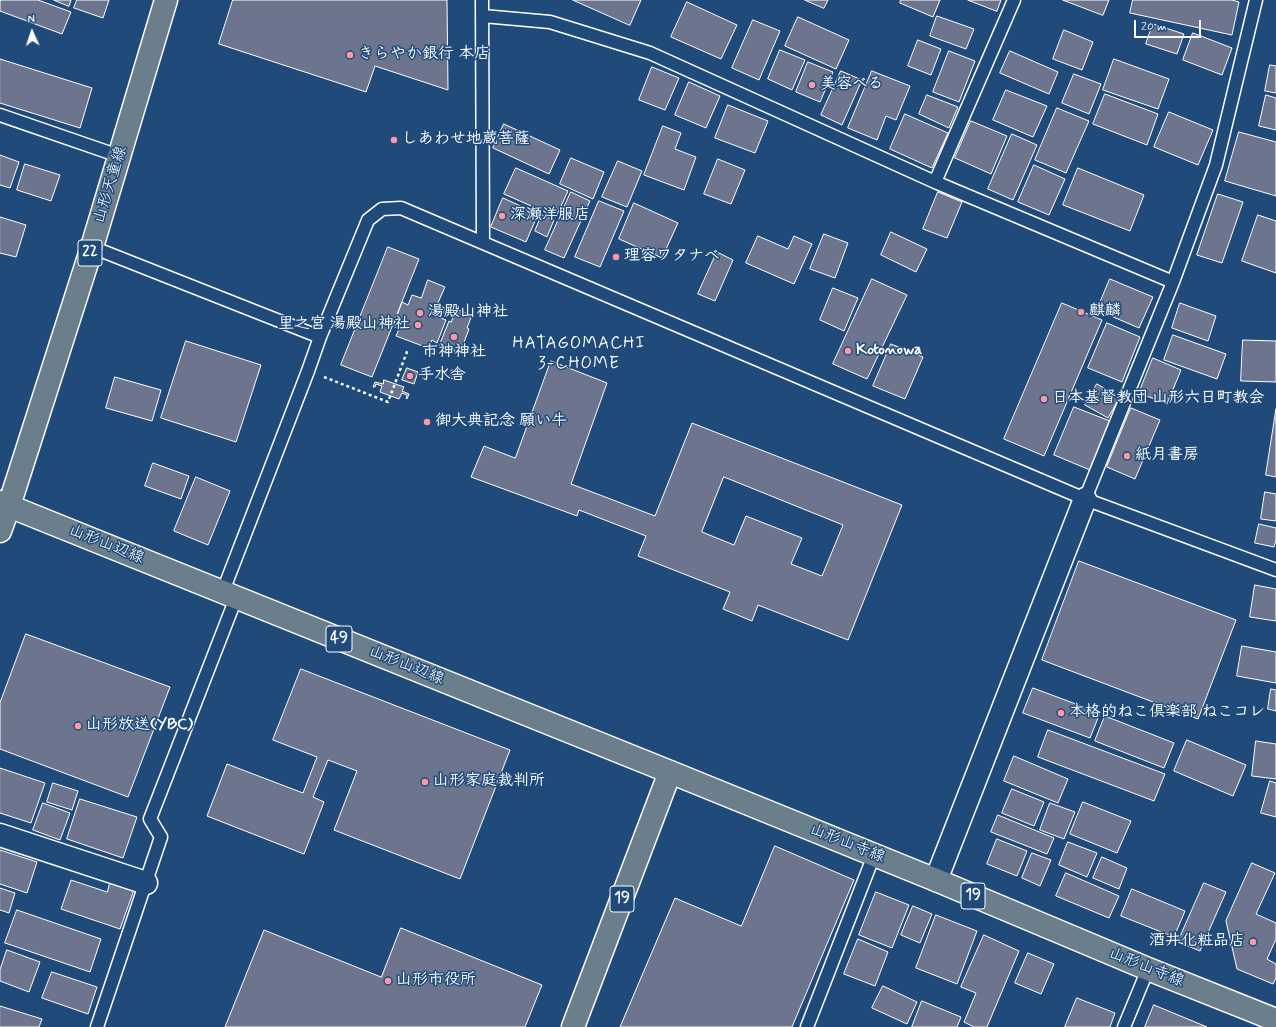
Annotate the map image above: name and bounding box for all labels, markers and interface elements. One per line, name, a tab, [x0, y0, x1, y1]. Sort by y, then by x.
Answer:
north arrow	[12, 12, 52, 52]
scale bar	[1136, 12, 1203, 38]
text: N	[27, 13, 35, 27]
text: 20 m	[1141, 19, 1167, 35]
place label: きらやか銀行 本店	[358, 45, 490, 65]
marker: きらやか銀行 本店	[345, 50, 355, 60]
place label: 美容べる	[820, 75, 884, 95]
marker: 美容べる	[807, 80, 817, 90]
place label: しあわせ地蔵菩薩	[402, 130, 530, 150]
marker: しあわせ地蔵菩薩	[389, 135, 399, 145]
street label: 山形天童線	[90, 144, 132, 226]
place label: 深瀬洋服店	[510, 206, 590, 226]
marker: 深瀬洋服店	[497, 211, 507, 221]
road number: 22	[78, 240, 102, 266]
place label: 理容ワタナベ	[624, 247, 720, 267]
marker: 理容ワタナベ	[611, 252, 621, 262]
place label: 麒麟	[1089, 302, 1121, 322]
place label: 湯殿山神社	[428, 303, 508, 323]
marker: 麒麟	[1076, 307, 1086, 317]
marker: 湯殿山神社	[415, 308, 425, 318]
place label: 里之宮 湯殿山神社	[278, 315, 410, 335]
marker: 里之宮 湯殿山神社	[413, 320, 423, 330]
marker: 市神神社	[449, 332, 459, 342]
district label: HATAGOMACHI 3-CHOME	[513, 334, 645, 374]
place label: Kotonowa	[856, 341, 922, 361]
place label: 市神神社	[422, 343, 486, 363]
marker: Kotonowa	[843, 346, 853, 356]
place label: 手水舎	[418, 366, 466, 386]
marker: 手水舎	[405, 371, 415, 381]
place label: 日本基督教団 山形六日町教会	[1052, 389, 1264, 409]
marker: 日本基督教団 山形六日町教会	[1039, 394, 1049, 404]
place label: 御大典記念 願い牛	[435, 412, 567, 432]
marker: 御大典記念 願い牛	[422, 417, 432, 427]
place label: 紙月書房	[1135, 446, 1199, 466]
marker: 紙月書房	[1122, 451, 1132, 461]
street label: 山形山辺線	[65, 521, 147, 569]
road number: 49	[326, 626, 352, 652]
street label: 山形山辺線	[365, 642, 447, 690]
place label: 本格的ねこ倶楽部 ねこコレ	[1069, 703, 1265, 723]
marker: 本格的ねこ倶楽部 ねこコレ	[1056, 708, 1066, 718]
place label: 山形放送(YBC)	[86, 716, 193, 736]
marker: 山形放送(YBC)	[73, 721, 83, 731]
place label: 山形家庭裁判所	[433, 772, 545, 792]
marker: 山形家庭裁判所	[420, 777, 430, 787]
street label: 山形山寺線	[806, 820, 888, 868]
road number: 19	[961, 883, 985, 909]
road number: 19	[610, 886, 634, 912]
place label: 酒井化粧品店	[1149, 932, 1245, 952]
marker: 酒井化粧品店	[1248, 937, 1258, 947]
street label: 山形山寺線	[1105, 944, 1187, 992]
place label: 山形市役所	[396, 971, 476, 991]
marker: 山形市役所	[383, 976, 393, 986]

